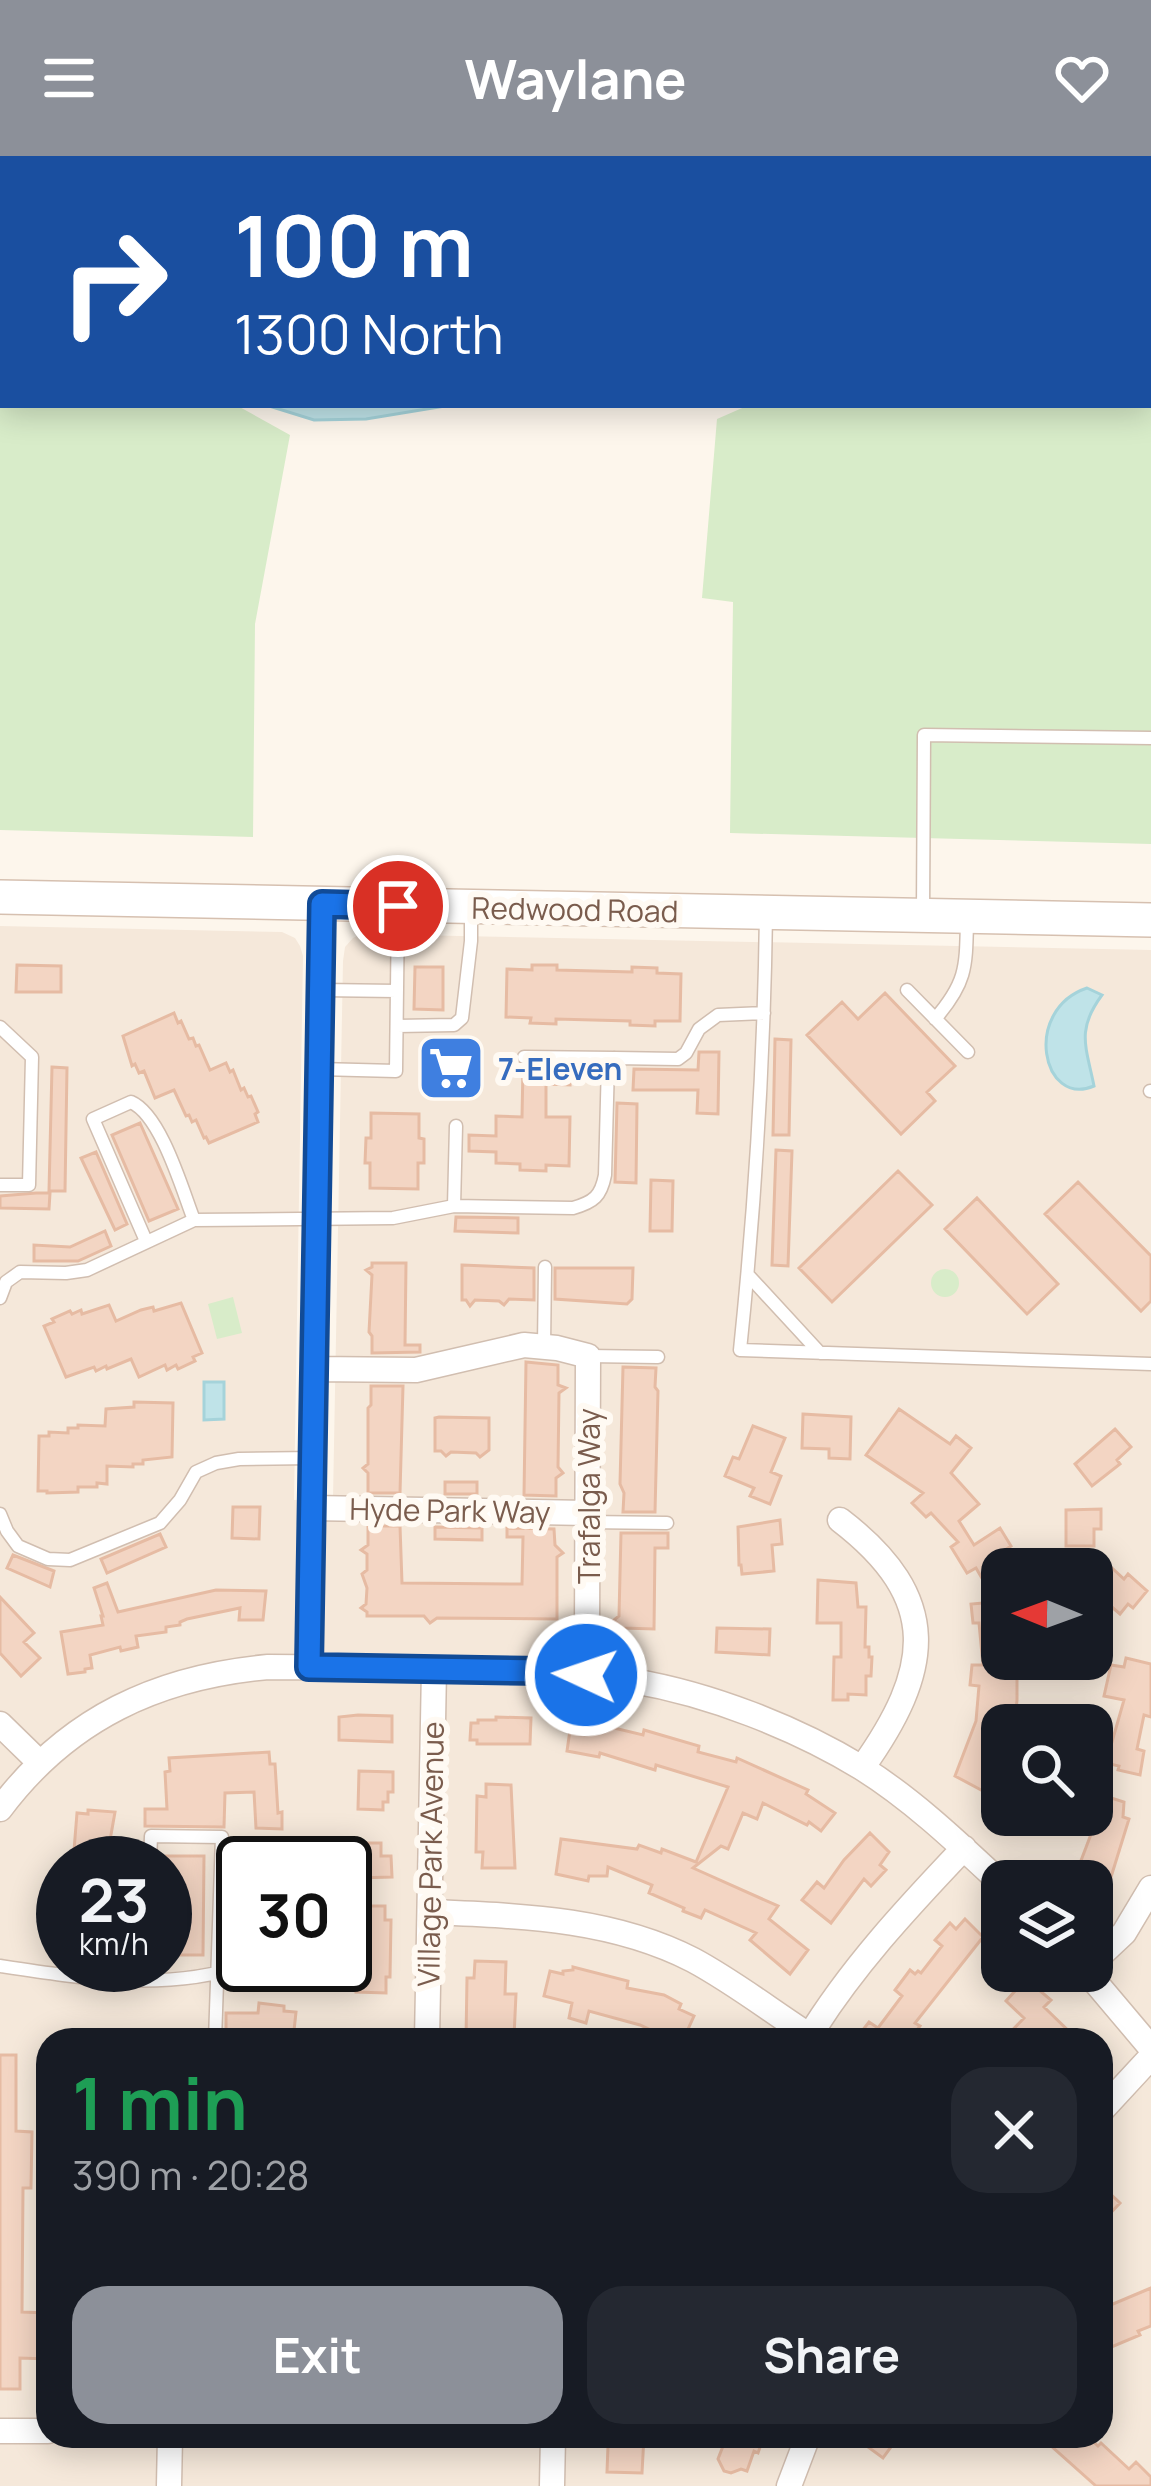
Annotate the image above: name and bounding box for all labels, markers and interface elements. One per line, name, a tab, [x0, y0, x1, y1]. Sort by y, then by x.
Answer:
text: Waylane	[464, 41, 687, 115]
icon: menu	[36, 45, 102, 111]
icon: heart	[1049, 45, 1115, 111]
text: 100 m	[234, 187, 474, 302]
icon: right	[36, 204, 192, 360]
text: 1300 North	[234, 296, 504, 370]
pin	[347, 855, 449, 957]
icon: arrive	[365, 873, 431, 939]
street label: Redwood Road	[471, 887, 679, 931]
supermarket icon: 7-Eleven	[416, 1033, 486, 1103]
place label: 7-Eleven	[498, 1048, 622, 1089]
street label: Trafalga Way	[568, 1408, 609, 1584]
street label: Hyde Park Way	[349, 1488, 551, 1532]
north arrow	[981, 1548, 1113, 1680]
map controls	[981, 1548, 1113, 1992]
position arrow	[523, 1612, 649, 1738]
button: search	[981, 1704, 1113, 1836]
street label: Village Park Avenue	[407, 1721, 453, 1987]
speed limit sign: 30	[216, 1836, 372, 1992]
text: 23	[79, 1858, 149, 1940]
button: layers	[981, 1860, 1113, 1992]
text: km/h	[79, 1923, 149, 1964]
text: 1 min	[72, 2053, 248, 2152]
button: close	[951, 2067, 1077, 2193]
text: 390 m · 20:28	[72, 2148, 309, 2202]
button: Exit	[72, 2286, 563, 2424]
button: Share	[587, 2286, 1077, 2424]

